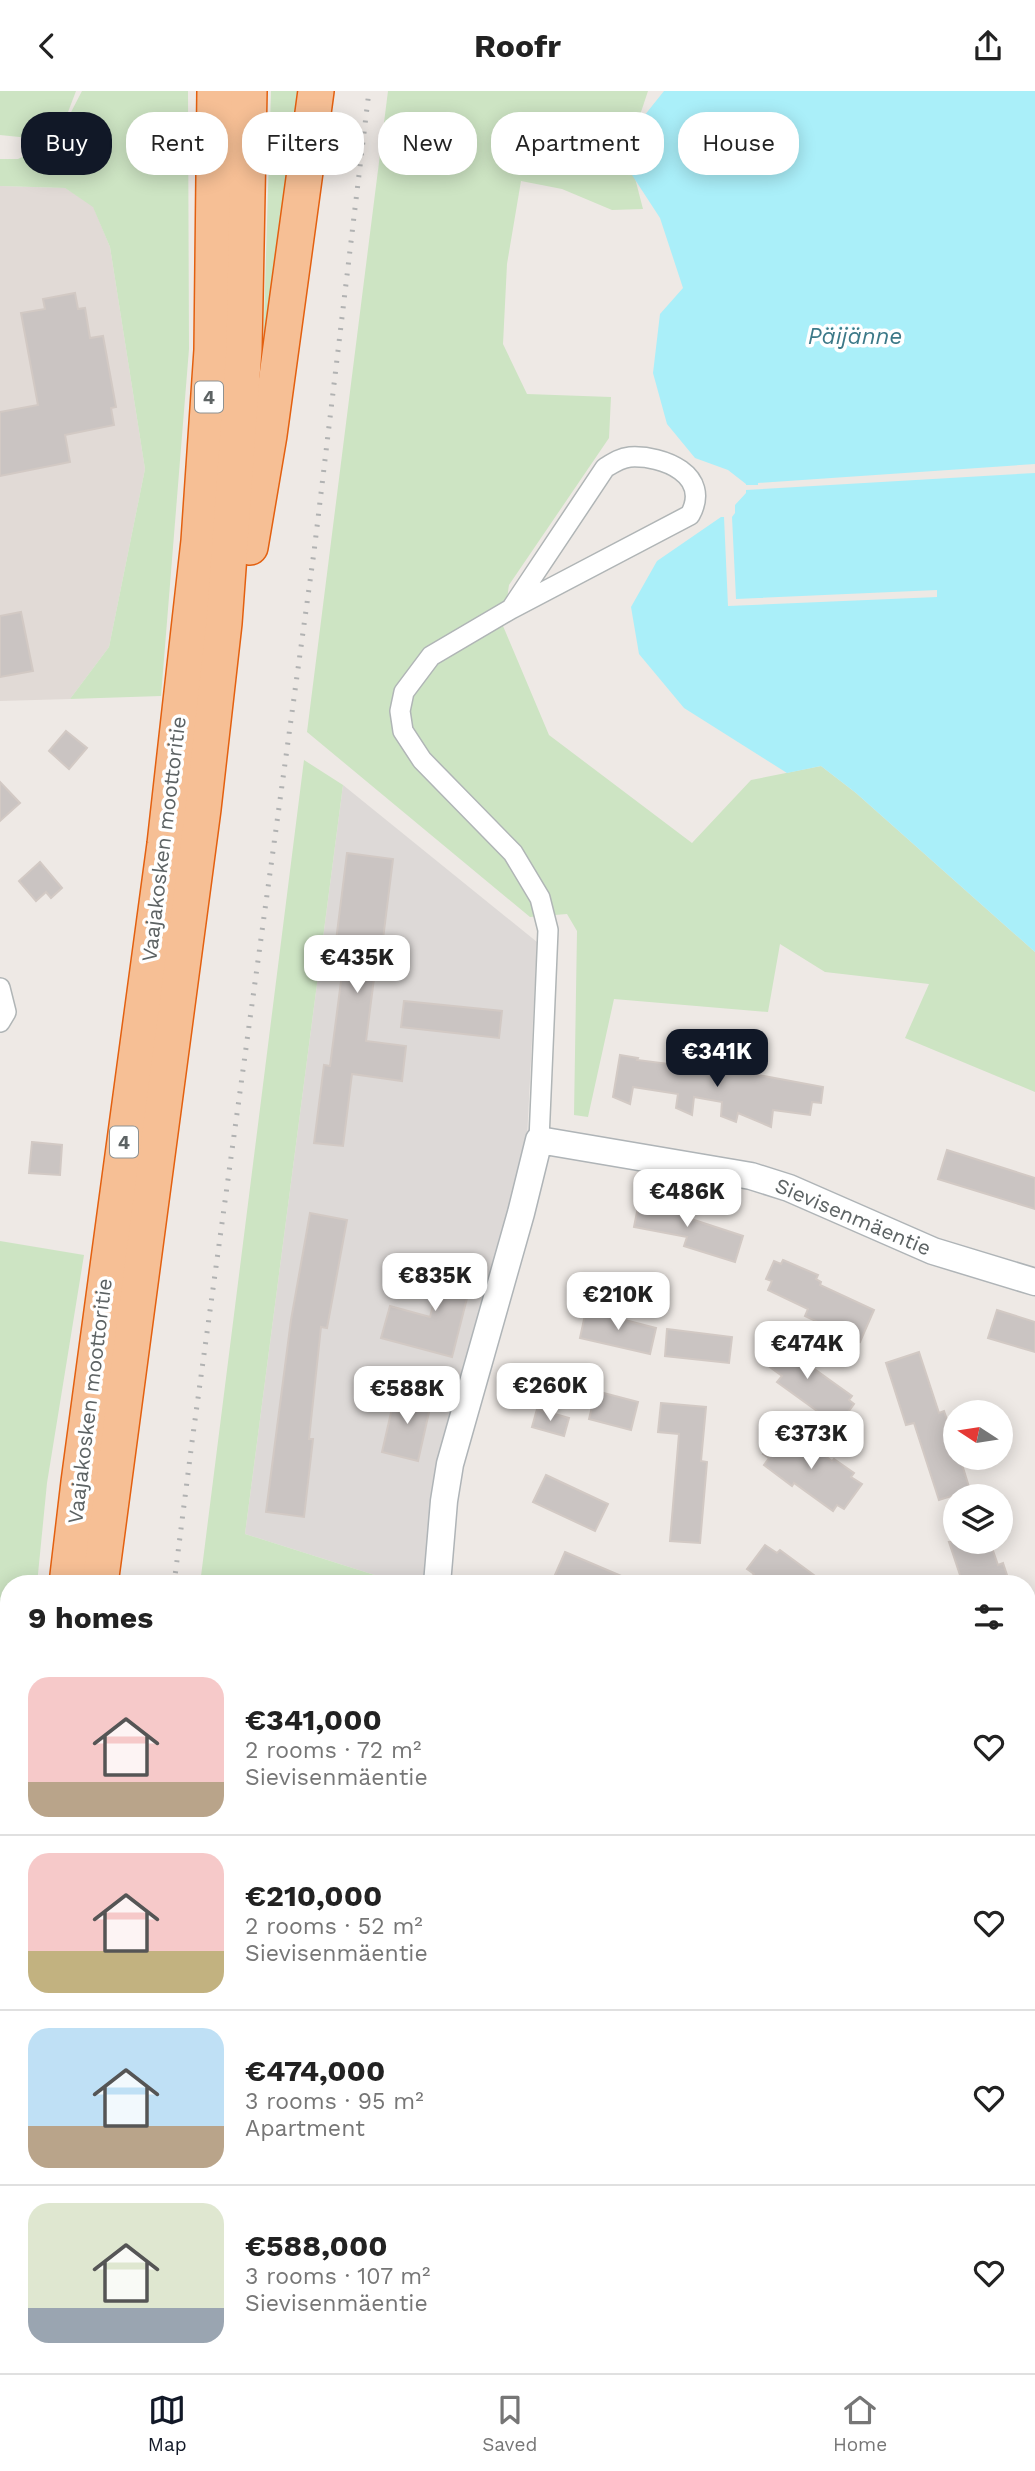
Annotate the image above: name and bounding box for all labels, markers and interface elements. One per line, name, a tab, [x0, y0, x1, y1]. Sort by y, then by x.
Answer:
icon: back	[28, 27, 66, 65]
text: Roofr	[474, 27, 561, 65]
icon: share	[969, 27, 1007, 65]
chip: Buy	[21, 112, 112, 175]
chip: Rent	[126, 112, 228, 175]
chip: Filters	[242, 112, 364, 175]
chip: New	[378, 112, 477, 175]
chip: Apartment	[491, 112, 664, 175]
chip: House	[678, 112, 799, 175]
water label: Päijänne	[808, 323, 902, 350]
road number: 4	[195, 381, 223, 413]
street label: Vaajakosken moottoritie	[136, 715, 191, 963]
pin: €435K	[308, 935, 406, 995]
text: €435K	[320, 944, 394, 971]
pin: €341K	[668, 1030, 766, 1089]
text: €341K	[682, 1038, 752, 1065]
road number: 4	[110, 1127, 138, 1157]
pin: €486K	[638, 1169, 736, 1229]
street label: Sievisenmäentie	[772, 1172, 935, 1261]
text: €486K	[649, 1178, 725, 1205]
pin: €835K	[386, 1253, 484, 1313]
text: €835K	[398, 1262, 472, 1289]
pin: €210K	[569, 1273, 667, 1332]
street label: Vaajakosken moottoritie	[62, 1277, 117, 1525]
text: €210K	[583, 1281, 653, 1308]
pin: €474K	[758, 1321, 856, 1381]
text: €474K	[771, 1330, 843, 1357]
pin: €260K	[501, 1363, 599, 1423]
pin: €588K	[358, 1367, 456, 1426]
text: €260K	[513, 1372, 587, 1399]
text: €588K	[370, 1375, 444, 1402]
north arrow	[943, 1400, 1013, 1470]
map controls	[943, 1400, 1013, 1554]
pin: €373K	[762, 1411, 860, 1471]
text: €373K	[775, 1420, 847, 1447]
button: layers	[943, 1484, 1013, 1554]
icon: filters	[970, 1598, 1008, 1636]
text: 9 homes	[28, 1600, 153, 1635]
text: €341,000	[245, 1702, 382, 1737]
icon: home	[84, 1705, 168, 1789]
icon: heart	[970, 1728, 1008, 1766]
text: 2 rooms · 72 m²	[245, 1737, 421, 1764]
text: Sievisenmäentie	[245, 1764, 428, 1791]
text: €210,000	[245, 1878, 382, 1913]
icon: home	[84, 1881, 168, 1965]
icon: heart	[970, 1904, 1008, 1942]
text: 2 rooms · 52 m²	[245, 1913, 423, 1940]
text: Sievisenmäentie	[245, 1940, 428, 1967]
text: €474,000	[245, 2053, 385, 2088]
icon: home	[84, 2056, 168, 2140]
icon: heart	[970, 2079, 1008, 2117]
text: 3 rooms · 95 m²	[245, 2088, 424, 2115]
text: Apartment	[245, 2115, 365, 2142]
text: €588,000	[245, 2228, 388, 2263]
icon: home	[84, 2231, 168, 2315]
icon: heart	[970, 2254, 1008, 2292]
text: 3 rooms · 107 m²	[245, 2263, 431, 2290]
text: Sievisenmäentie	[245, 2290, 428, 2317]
tab: Map	[148, 2391, 187, 2456]
tab: Saved	[482, 2391, 537, 2456]
tab: Home	[833, 2391, 887, 2456]

